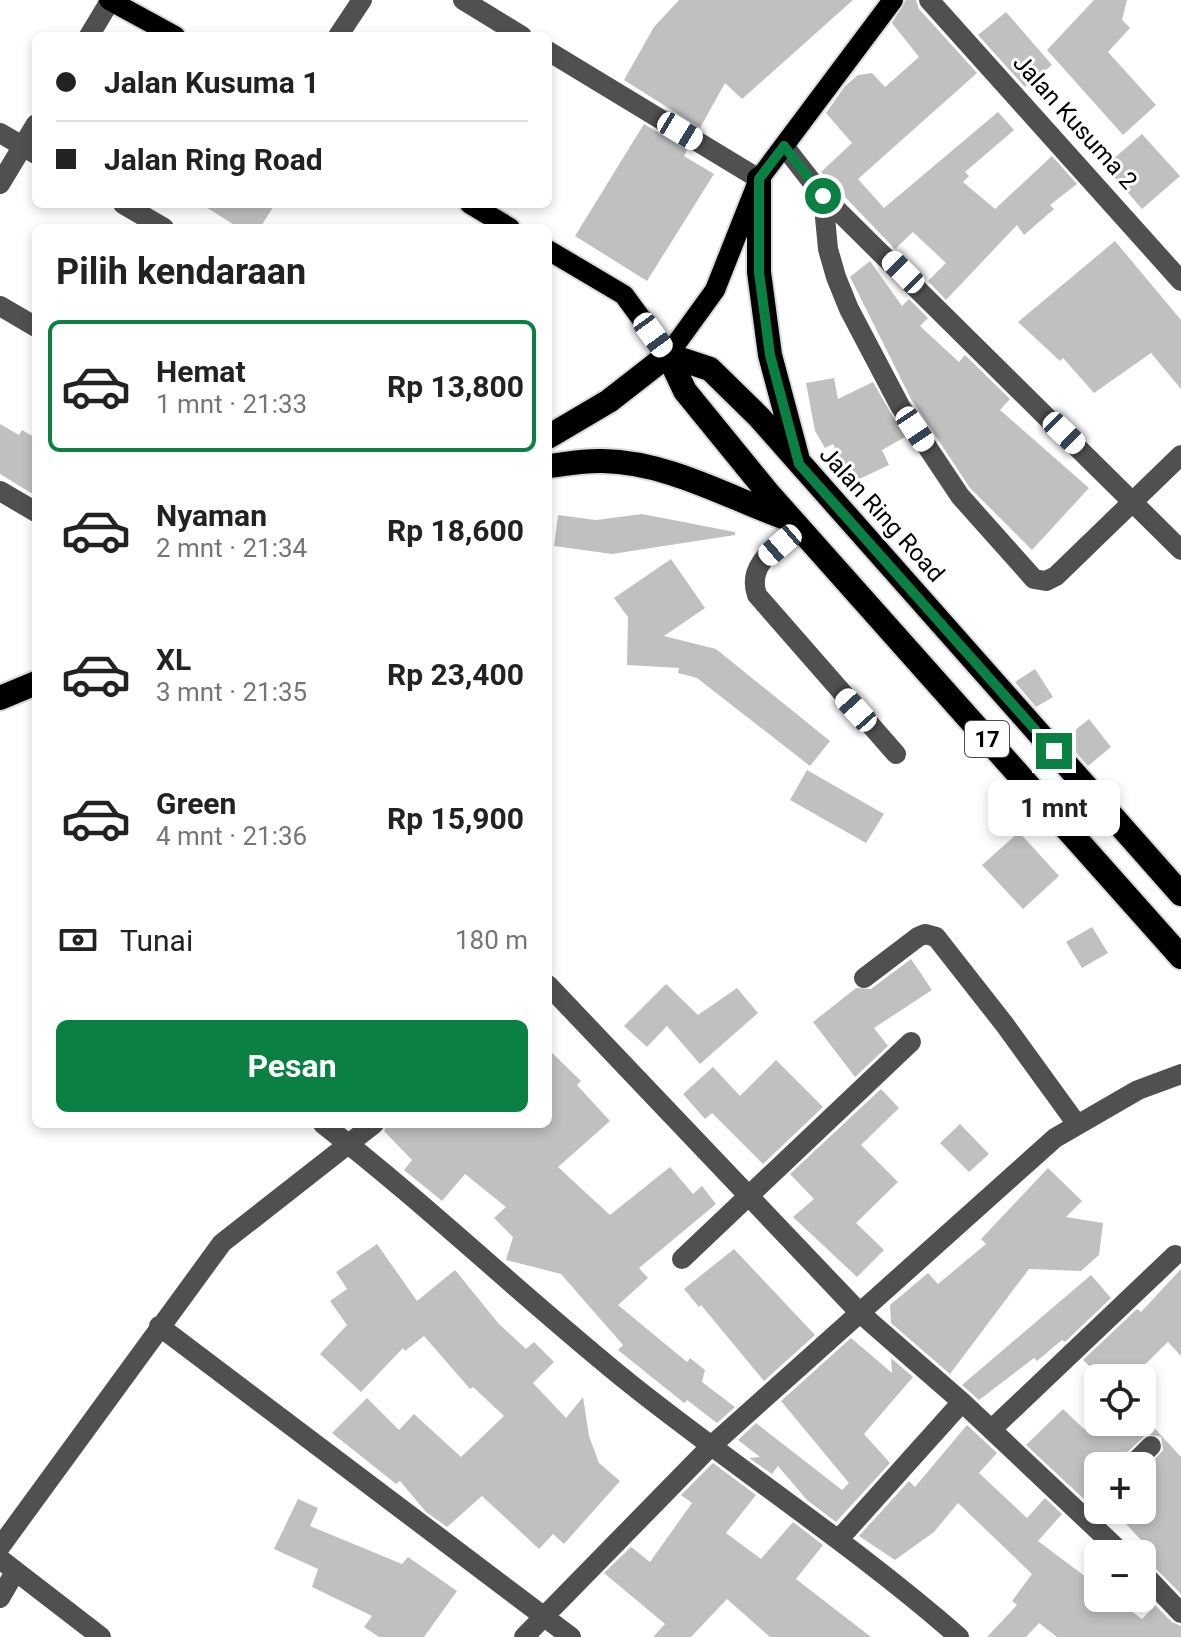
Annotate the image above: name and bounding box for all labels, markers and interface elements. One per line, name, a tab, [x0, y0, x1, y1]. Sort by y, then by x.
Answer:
street label: Jalan Kusuma 2	[1007, 49, 1143, 195]
text: Jalan Kusuma 1	[104, 65, 320, 100]
car	[653, 108, 707, 154]
text: Jalan Ring Road	[104, 142, 323, 177]
route start	[805, 178, 841, 214]
car	[878, 247, 928, 297]
text: Pilih kendaraan	[56, 251, 306, 293]
car	[629, 309, 677, 361]
icon: car	[60, 350, 132, 422]
text: Hemat	[156, 354, 246, 389]
text: Rp 13,800	[387, 369, 524, 404]
text: 1 mnt · 21:33	[156, 389, 307, 419]
car	[892, 402, 938, 456]
car	[1038, 408, 1090, 458]
street label: Jalan Ring Road	[814, 440, 950, 588]
icon: car	[60, 494, 132, 566]
text: Nyaman	[156, 498, 267, 533]
text: Rp 18,600	[387, 513, 524, 548]
car	[754, 520, 806, 570]
text: 2 mnt · 21:34	[156, 533, 307, 563]
icon: car	[60, 638, 132, 710]
text: XL	[156, 642, 191, 677]
text: Rp 23,400	[387, 657, 524, 692]
text: 3 mnt · 21:35	[156, 677, 307, 707]
car	[831, 684, 881, 736]
road number: 17	[965, 721, 1009, 757]
route end	[1036, 733, 1072, 769]
callout: 1 mnt	[988, 779, 1120, 835]
icon: car	[60, 782, 132, 854]
text: Green	[156, 786, 236, 821]
text: 1 mnt	[1020, 793, 1088, 823]
text: Rp 15,900	[387, 801, 524, 836]
text: 4 mnt · 21:36	[156, 821, 307, 851]
icon: cash	[56, 918, 100, 962]
text: Tunai	[120, 923, 193, 958]
text: 180 m	[455, 925, 528, 955]
button: Pesan	[56, 1020, 528, 1112]
map controls	[1084, 1364, 1156, 1612]
button: locate	[1084, 1364, 1156, 1436]
button: +	[1084, 1452, 1156, 1524]
button: −	[1084, 1540, 1156, 1612]

